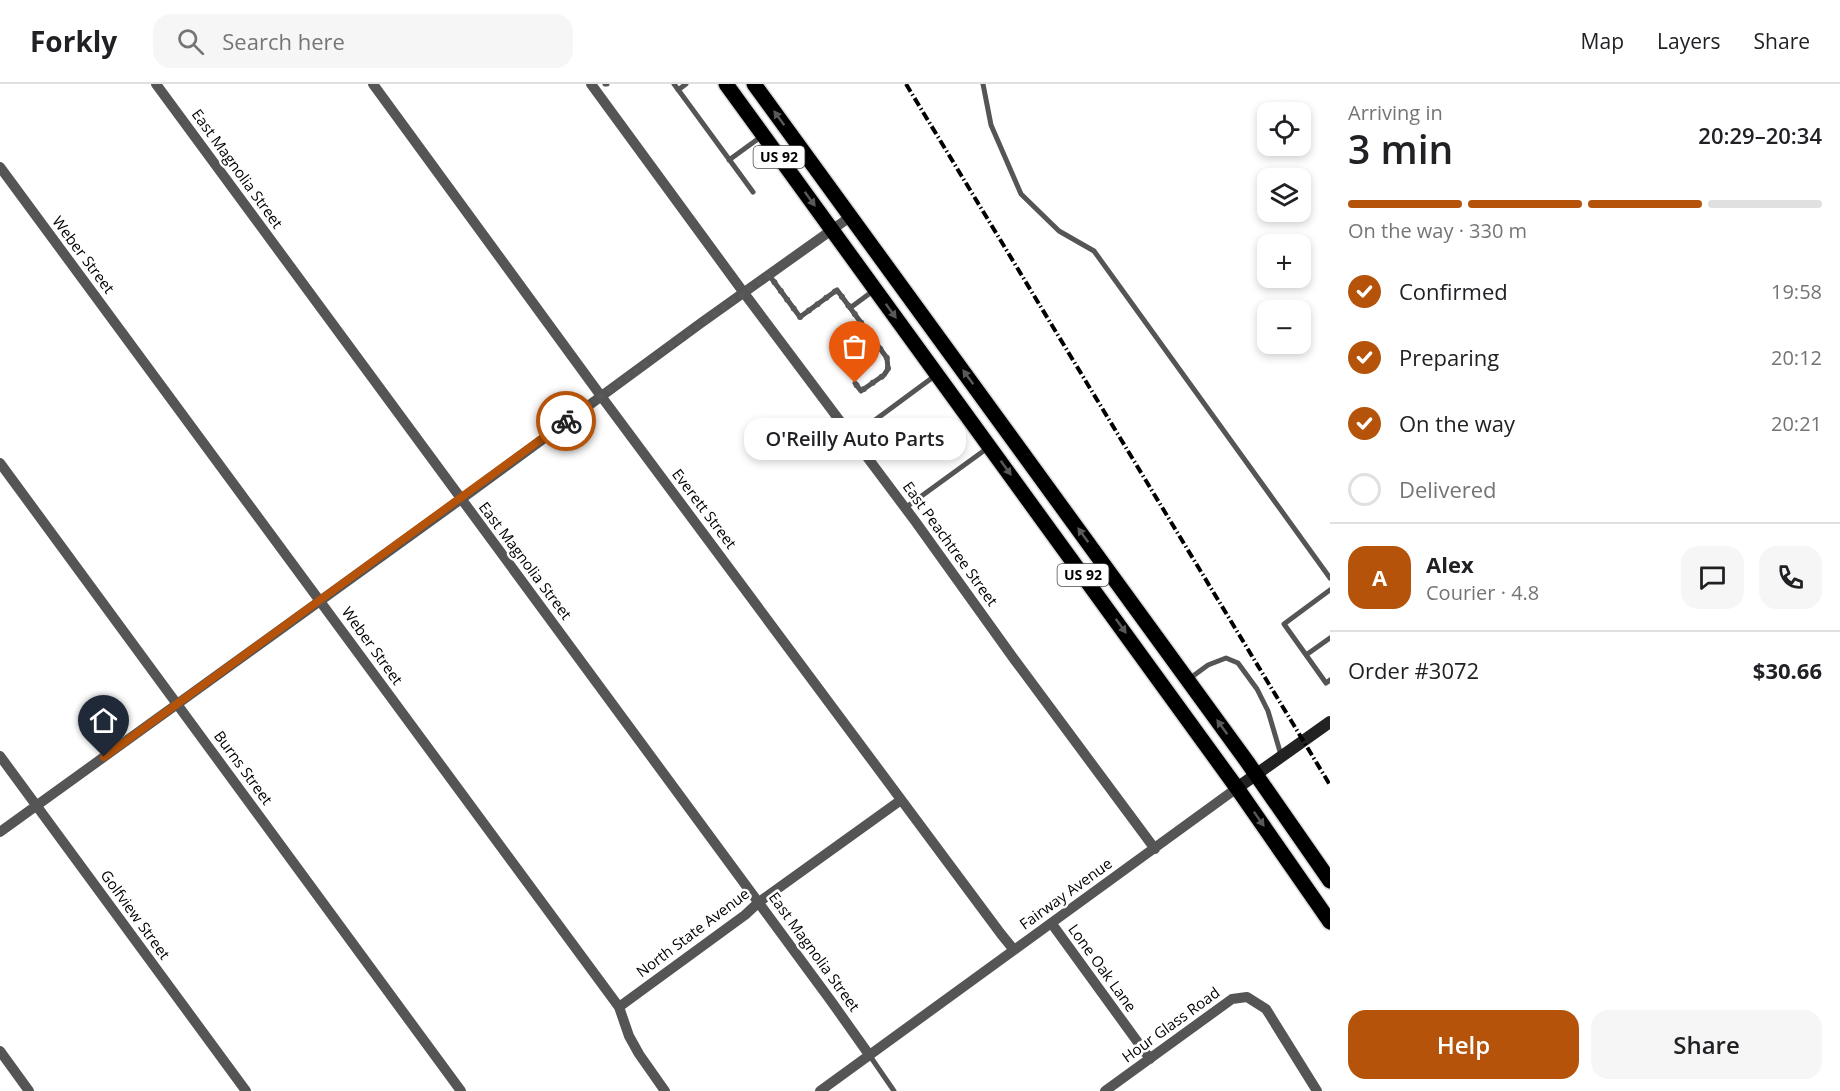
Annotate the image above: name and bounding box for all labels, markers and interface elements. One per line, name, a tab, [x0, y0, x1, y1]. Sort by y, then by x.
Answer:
search box	[153, 14, 573, 68]
text: Forkly	[30, 22, 117, 60]
icon: search	[174, 25, 207, 58]
text: Search here	[222, 26, 345, 56]
text: Map	[1581, 27, 1624, 55]
text: Layers	[1657, 27, 1721, 55]
text: Share	[1754, 27, 1810, 55]
text: Arriving in	[1348, 99, 1443, 126]
map controls	[1257, 102, 1311, 354]
button: locate	[1257, 102, 1311, 156]
street label: East Magnolia Street	[188, 105, 288, 232]
one-way arrow	[773, 111, 785, 127]
text: 20:29–20:34	[1698, 120, 1822, 150]
text: 3 min	[1348, 122, 1453, 175]
road number: US 92	[754, 146, 804, 168]
button: layers	[1257, 168, 1311, 222]
one-way arrow	[803, 192, 815, 207]
street label: Weber Street	[48, 212, 119, 297]
text: On the way · 330 m	[1348, 217, 1527, 244]
button: +	[1257, 234, 1311, 288]
icon: check	[1348, 275, 1381, 308]
text: Confirmed	[1399, 276, 1508, 306]
text: 19:58	[1771, 278, 1822, 305]
button: −	[1257, 300, 1311, 354]
one-way arrow	[885, 303, 897, 319]
pin	[829, 321, 880, 383]
icon: bag	[838, 330, 871, 363]
icon: check	[1348, 341, 1381, 374]
text: Preparing	[1399, 342, 1499, 372]
text: 20:12	[1771, 344, 1822, 371]
one-way arrow	[962, 370, 974, 385]
courier	[536, 391, 596, 451]
icon: bike	[550, 405, 583, 438]
icon: check	[1348, 407, 1381, 440]
text: On the way	[1399, 408, 1515, 438]
text: 20:21	[1771, 410, 1822, 437]
callout: O'Reilly Auto Parts	[744, 419, 966, 461]
text: O'Reilly Auto Parts	[766, 425, 944, 452]
one-way arrow	[1000, 460, 1012, 476]
street label: Everett Street	[668, 464, 741, 552]
text: Delivered	[1399, 474, 1497, 504]
street label: East Peachtree Street	[899, 477, 1003, 610]
street label: East Magnolia Street	[475, 497, 577, 624]
one-way arrow	[1077, 527, 1089, 542]
button: chat	[1681, 546, 1744, 609]
button: phone	[1759, 546, 1822, 609]
text: Alex	[1426, 549, 1474, 579]
text: A	[1372, 562, 1387, 592]
road number: US 92	[1058, 564, 1108, 586]
text: Courier · 4.8	[1426, 579, 1539, 606]
street label: Weber Street	[338, 602, 408, 688]
one-way arrow	[1114, 619, 1126, 634]
text: Order #3072	[1348, 655, 1479, 685]
text: $30.66	[1753, 655, 1822, 685]
pin	[78, 695, 129, 757]
icon: home	[87, 704, 120, 737]
one-way arrow	[1216, 719, 1228, 735]
street label: Burns Street	[210, 726, 278, 809]
one-way arrow	[1253, 810, 1265, 826]
street label: Fairway Avenue	[1015, 853, 1116, 933]
street label: Golfview Street	[97, 866, 175, 963]
street label: North State Avenue	[632, 883, 753, 981]
street label: East Magnolia Street	[765, 888, 865, 1015]
street label: Lone Oak Lane	[1064, 919, 1141, 1015]
street label: Hour Glass Road	[1117, 982, 1223, 1066]
button: Help	[1348, 1010, 1579, 1079]
button: Share	[1591, 1010, 1822, 1079]

